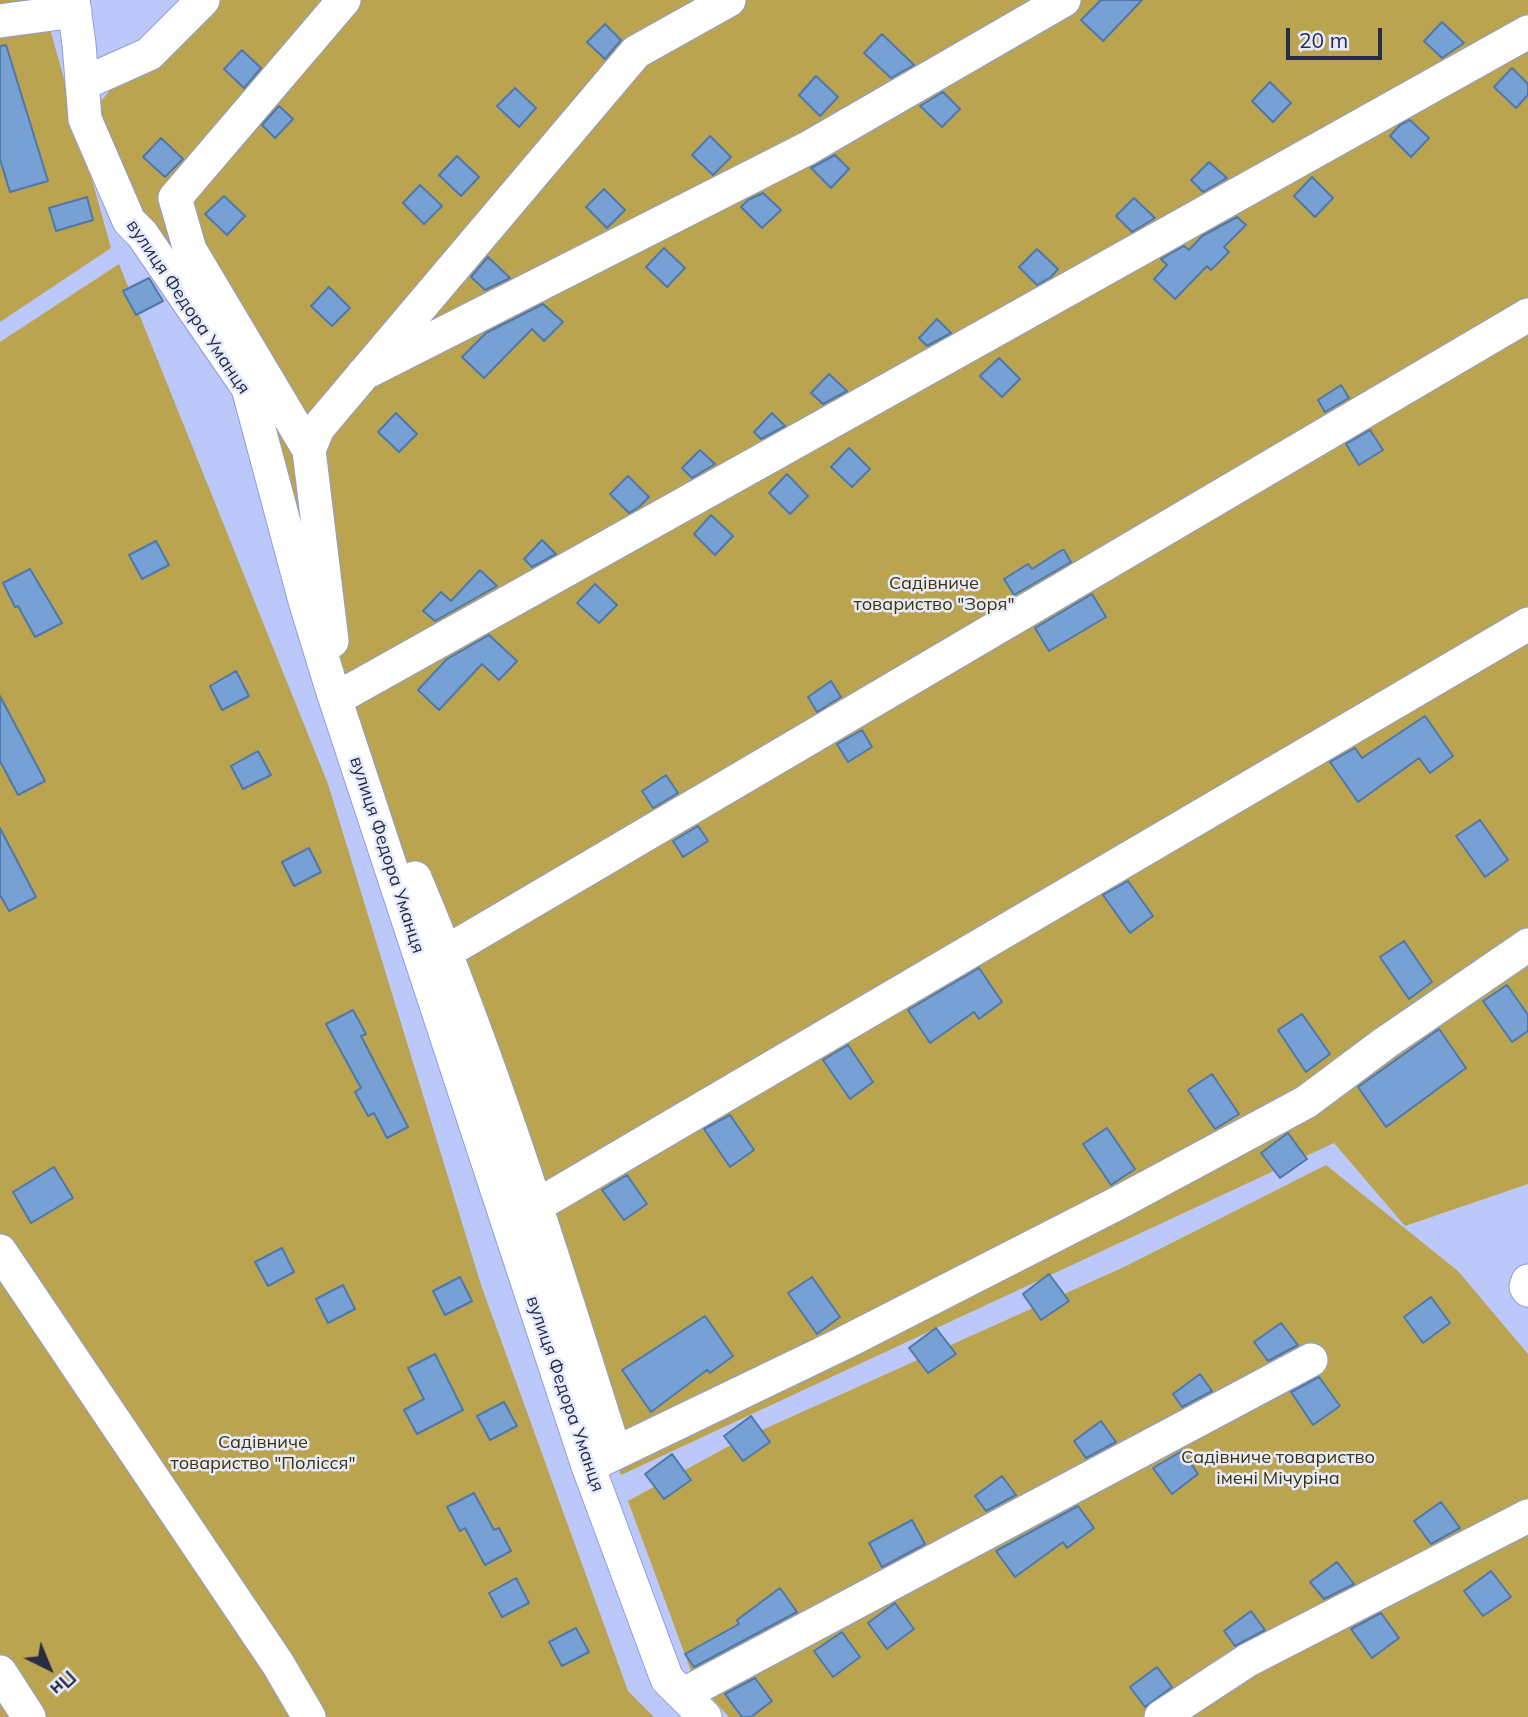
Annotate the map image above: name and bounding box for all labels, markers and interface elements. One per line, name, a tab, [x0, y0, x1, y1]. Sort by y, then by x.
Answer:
scale bar	[1290, 14, 1386, 58]
text: 20 m	[1299, 27, 1348, 53]
street label: вулиця Федора Уманця	[122, 216, 254, 398]
park label: Садівниче товариство "Зоря"	[854, 573, 1014, 616]
street label: вулиця Федора Уманця	[345, 754, 429, 956]
street label: вулиця Федора Уманця	[521, 1293, 609, 1495]
park label: Садівниче товариство "Полісся"	[170, 1432, 356, 1474]
park label: Садівниче товариство імені Мічуріна	[1181, 1447, 1375, 1490]
north arrow	[14, 1633, 84, 1703]
text: Пн	[45, 1666, 81, 1701]

